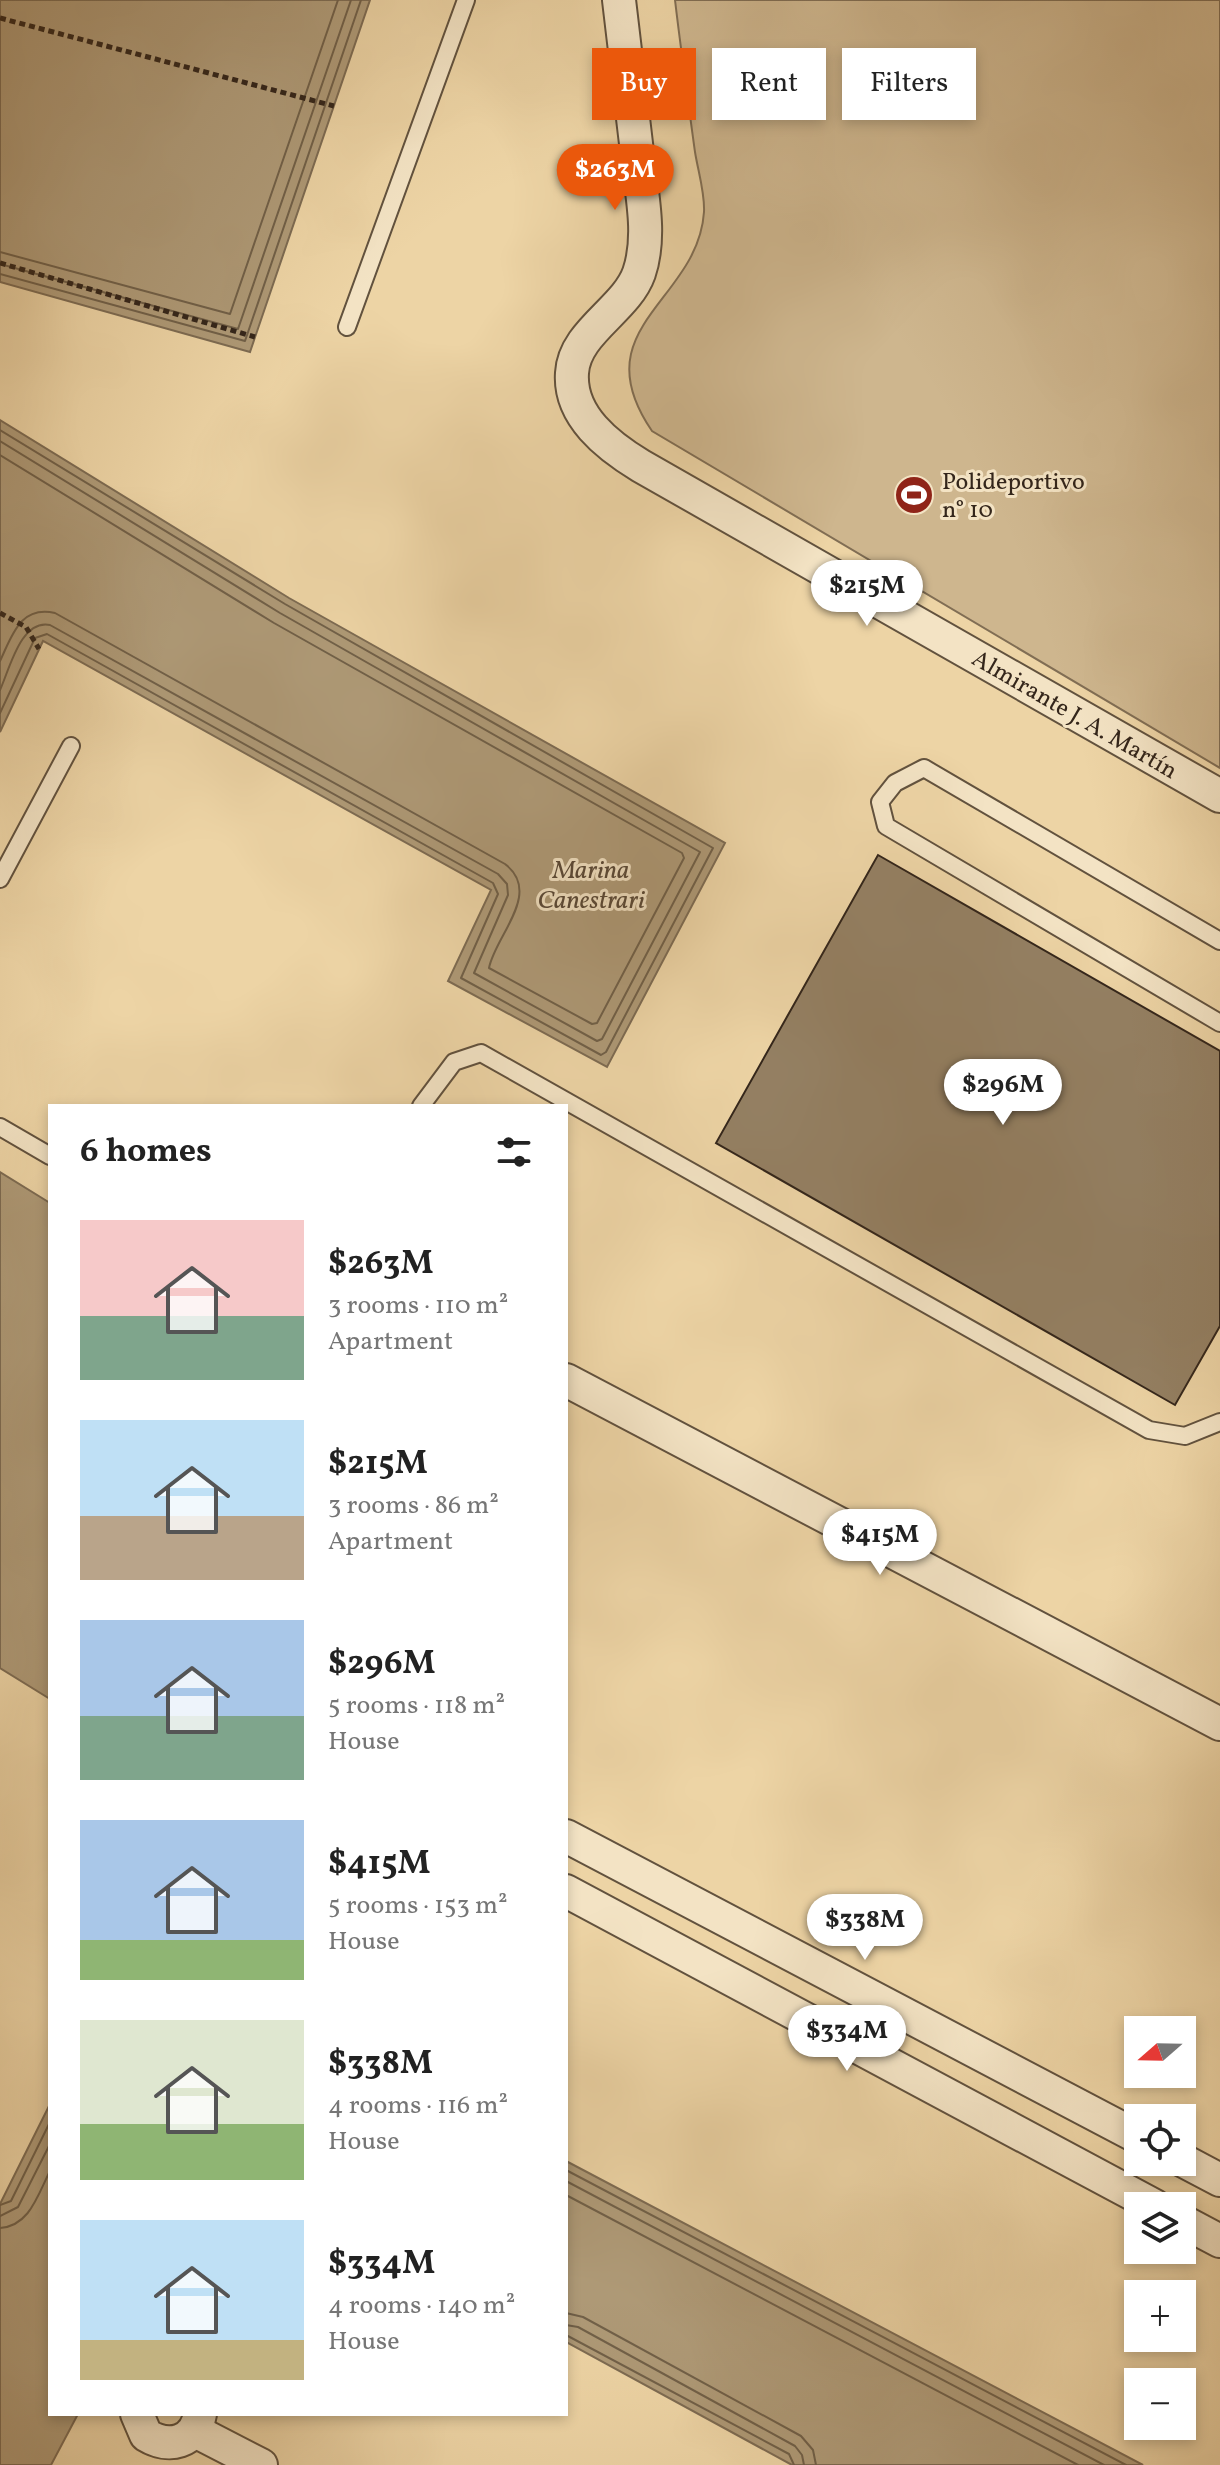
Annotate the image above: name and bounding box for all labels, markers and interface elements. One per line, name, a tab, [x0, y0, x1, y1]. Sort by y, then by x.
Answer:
chip: Buy	[592, 48, 696, 120]
chip: Rent	[712, 48, 826, 120]
chip: Filters	[842, 48, 976, 120]
pin: $263M	[559, 144, 671, 212]
text: $263M	[575, 152, 655, 188]
place label: Polideportivo n° 10	[942, 466, 1085, 528]
sports icon: Polideportivo n° 10	[893, 474, 935, 516]
pin: $215M	[811, 560, 923, 628]
text: $215M	[829, 568, 905, 604]
street label: Almirante J. A. Martín	[965, 643, 1183, 789]
water label: Marina Canestrari	[537, 853, 645, 919]
pin: $296M	[947, 1059, 1059, 1127]
text: $296M	[962, 1067, 1044, 1103]
text: 6 homes	[80, 1129, 212, 1176]
icon: filters	[492, 1130, 536, 1174]
text: $263M	[328, 1241, 433, 1288]
icon: home	[144, 1252, 240, 1348]
text: 3 rooms · 110 m²	[328, 1288, 508, 1324]
text: Apartment	[328, 1324, 453, 1360]
text: $215M	[328, 1441, 428, 1488]
icon: home	[144, 1452, 240, 1548]
text: 3 rooms · 86 m²	[328, 1488, 499, 1524]
pin: $415M	[824, 1509, 936, 1577]
text: $415M	[841, 1517, 919, 1553]
text: Apartment	[328, 1524, 453, 1560]
text: $296M	[328, 1641, 435, 1688]
icon: home	[144, 1652, 240, 1748]
text: 5 rooms · 118 m²	[328, 1688, 505, 1724]
text: House	[328, 1724, 400, 1760]
text: $415M	[328, 1841, 430, 1888]
icon: home	[144, 1852, 240, 1948]
text: 5 rooms · 153 m²	[328, 1888, 508, 1924]
pin: $338M	[809, 1894, 921, 1962]
text: $338M	[825, 1902, 905, 1938]
text: House	[328, 1924, 400, 1960]
pin: $334M	[791, 2005, 903, 2073]
text: $334M	[806, 2013, 888, 2049]
north arrow	[1124, 2016, 1196, 2088]
map controls	[1124, 2016, 1196, 2440]
text: $338M	[328, 2041, 433, 2088]
icon: home	[144, 2052, 240, 2148]
text: 4 rooms · 116 m²	[328, 2088, 508, 2124]
button: locate	[1124, 2104, 1196, 2176]
text: House	[328, 2124, 400, 2160]
button: layers	[1124, 2192, 1196, 2264]
text: $334M	[328, 2241, 435, 2288]
icon: home	[144, 2252, 240, 2348]
button: +	[1124, 2280, 1196, 2352]
text: 4 rooms · 140 m²	[328, 2288, 515, 2324]
text: House	[328, 2324, 400, 2360]
button: −	[1124, 2368, 1196, 2440]

